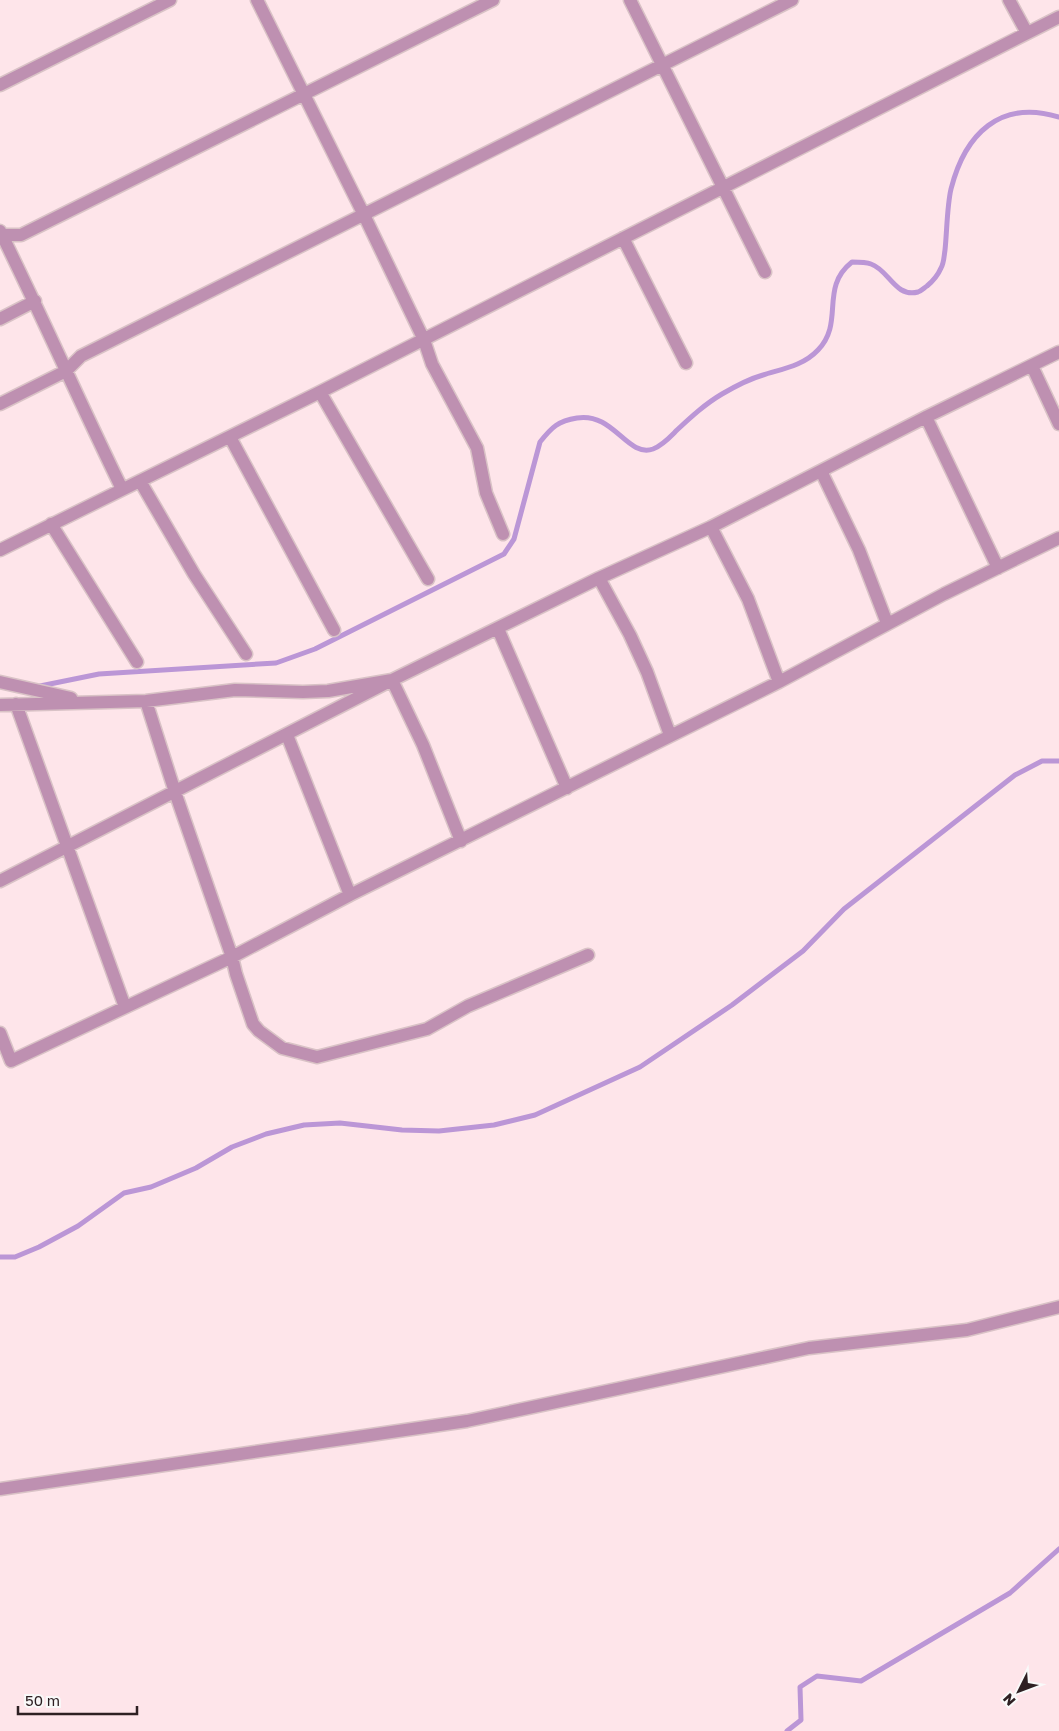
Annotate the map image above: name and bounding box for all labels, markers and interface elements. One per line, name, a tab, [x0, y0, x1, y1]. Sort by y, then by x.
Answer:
north arrow	[994, 1666, 1044, 1716]
scale bar	[18, 1684, 136, 1716]
text: N	[999, 1690, 1019, 1710]
text: 50 m	[25, 1691, 60, 1709]

